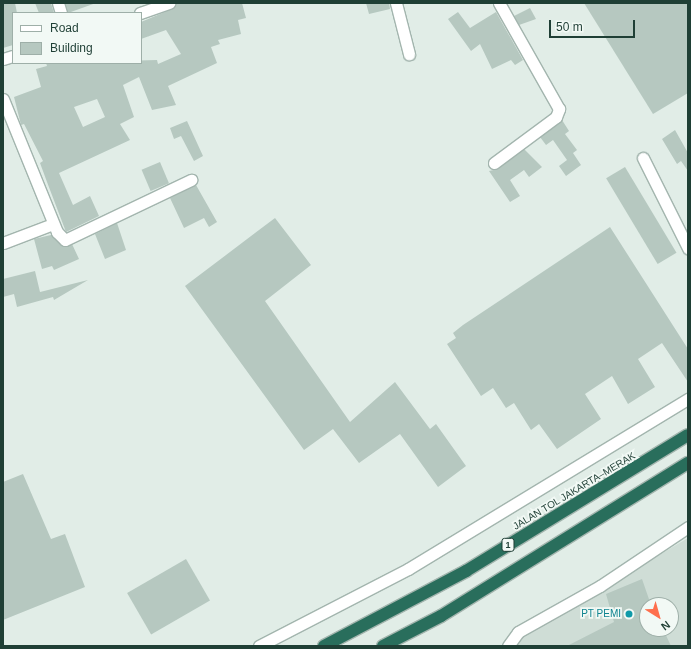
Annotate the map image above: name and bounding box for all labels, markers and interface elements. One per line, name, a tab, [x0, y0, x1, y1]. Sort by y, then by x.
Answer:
legend	[12, 12, 142, 64]
scale bar	[551, 12, 637, 38]
text: 50 m	[556, 20, 583, 34]
text: Road	[50, 21, 79, 35]
text: Building	[50, 41, 93, 55]
street label: JALAN TOL JAKARTA–MERAK	[510, 450, 638, 532]
road number: 1	[501, 538, 515, 552]
north arrow	[639, 597, 679, 637]
place label: PT PEMI	[581, 608, 621, 620]
marker: PT PEMI	[624, 609, 634, 619]
text: N	[659, 619, 672, 633]

